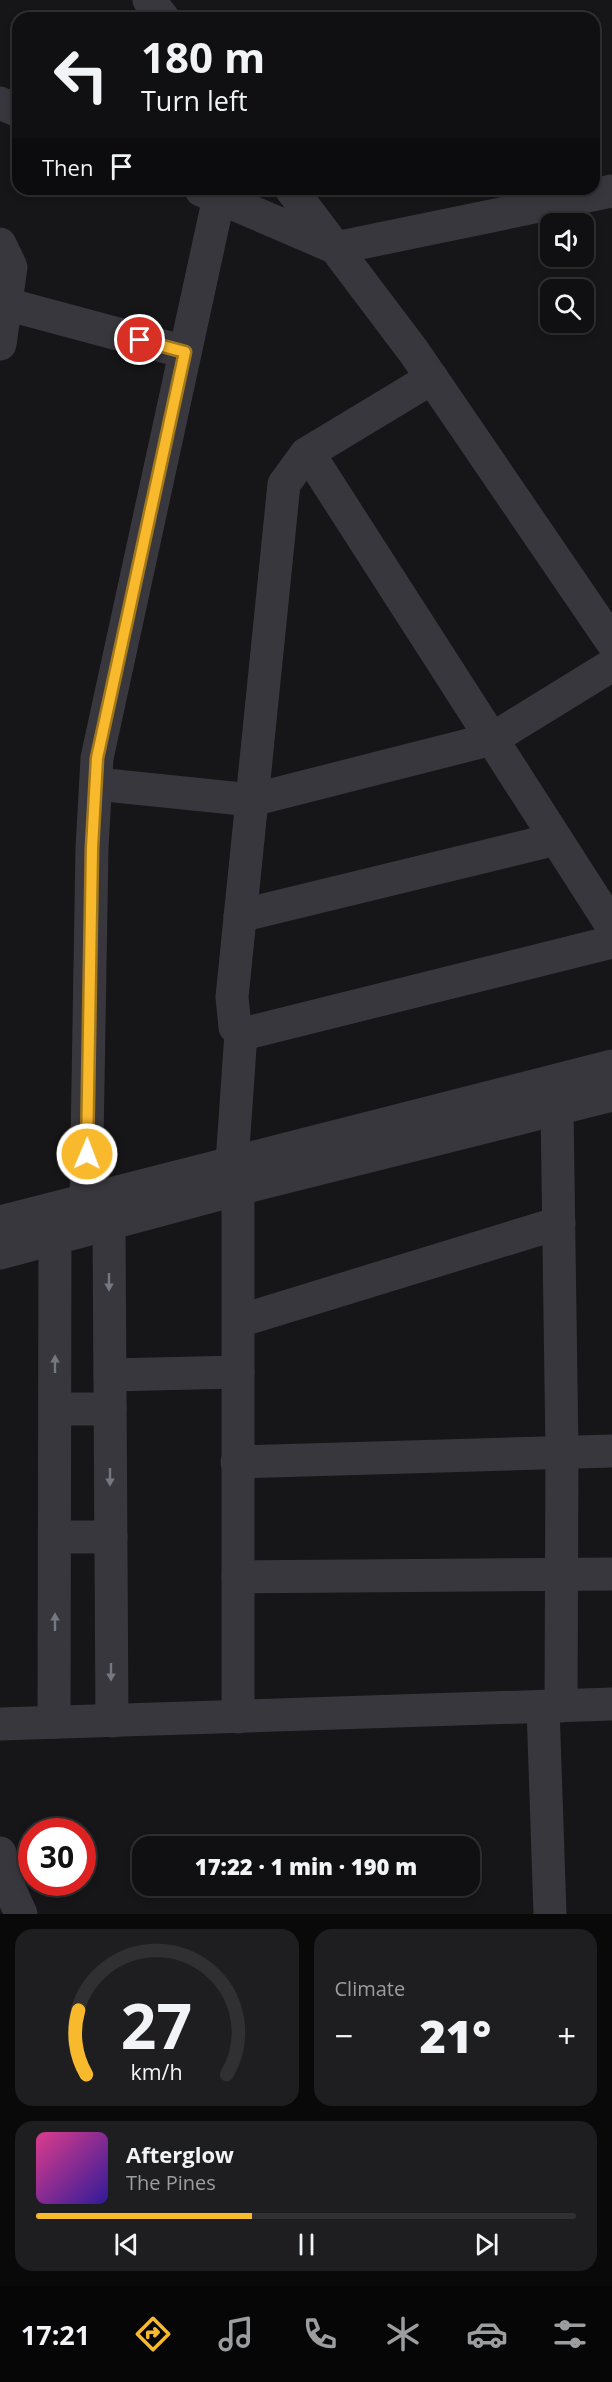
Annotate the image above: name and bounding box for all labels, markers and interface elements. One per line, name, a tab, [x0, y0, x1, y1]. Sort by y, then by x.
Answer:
text: 180 m	[141, 28, 265, 85]
icon: left	[42, 36, 120, 114]
text: Turn left	[141, 82, 248, 119]
icon: arrive	[105, 150, 138, 183]
text: Then	[42, 152, 93, 182]
map controls	[540, 213, 594, 333]
button: sound	[540, 213, 594, 267]
button: search	[540, 279, 594, 333]
pin	[114, 314, 165, 365]
icon: arrive	[123, 323, 156, 356]
position arrow	[55, 1122, 119, 1186]
one-way arrow	[104, 1273, 114, 1292]
one-way arrow	[50, 1354, 60, 1373]
one-way arrow	[105, 1468, 115, 1487]
one-way arrow	[50, 1612, 60, 1631]
one-way arrow	[107, 1663, 116, 1682]
speed limit sign: 30	[18, 1818, 96, 1896]
text: 17:22 · 1 min · 190 m	[195, 1851, 417, 1881]
text: Climate	[335, 1975, 405, 2002]
text: 27	[121, 1982, 192, 2067]
text: 21°	[419, 2005, 491, 2066]
text: −	[335, 2013, 353, 2058]
text: +	[557, 2013, 576, 2058]
text: km/h	[131, 2057, 183, 2086]
text: Afterglow	[126, 2139, 234, 2169]
text: The Pines	[126, 2169, 216, 2196]
icon: previous	[110, 2228, 143, 2261]
icon: pause	[290, 2228, 323, 2261]
icon: next	[470, 2228, 503, 2261]
icon: directions	[132, 2313, 174, 2355]
icon: music	[215, 2313, 257, 2355]
icon: phone	[299, 2313, 341, 2355]
icon: climate	[382, 2313, 424, 2355]
icon: car	[466, 2313, 508, 2355]
icon: filters	[549, 2313, 591, 2355]
text: 17:21	[21, 2316, 90, 2353]

